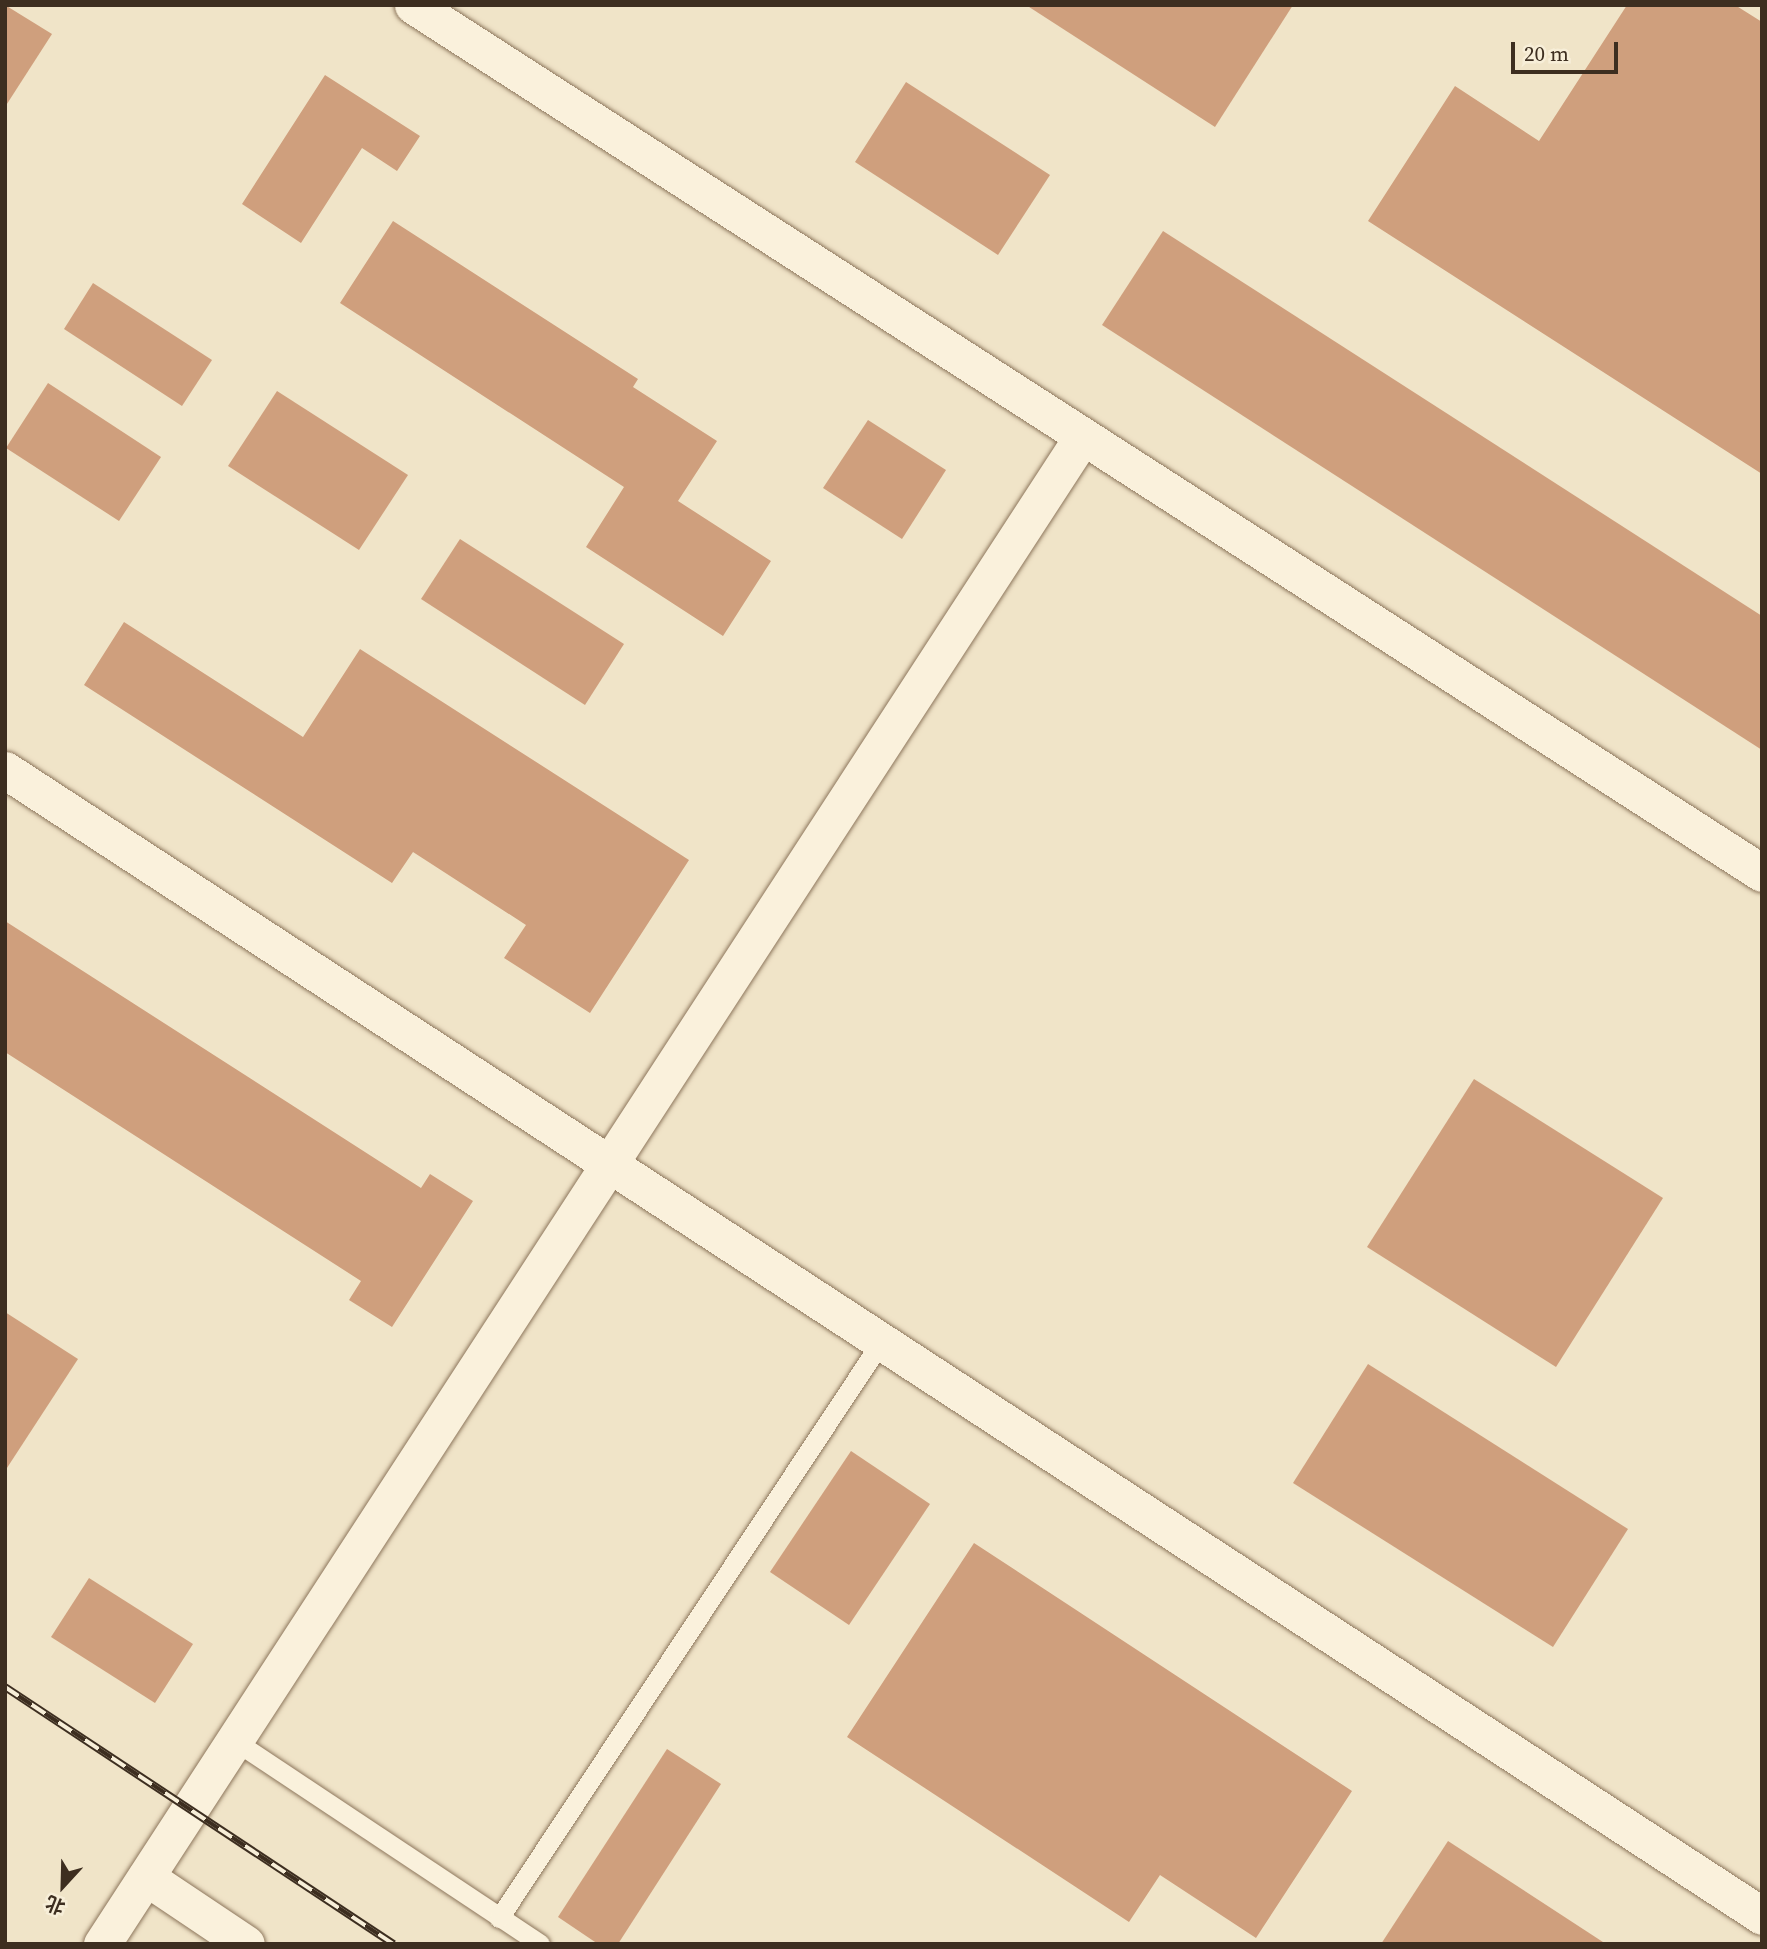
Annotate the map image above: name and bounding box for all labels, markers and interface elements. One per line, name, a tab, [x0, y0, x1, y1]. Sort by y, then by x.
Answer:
scale bar	[1515, 28, 1622, 72]
text: 20 m	[1524, 39, 1569, 68]
north arrow	[28, 1851, 98, 1921]
text: 北	[41, 1890, 69, 1921]

